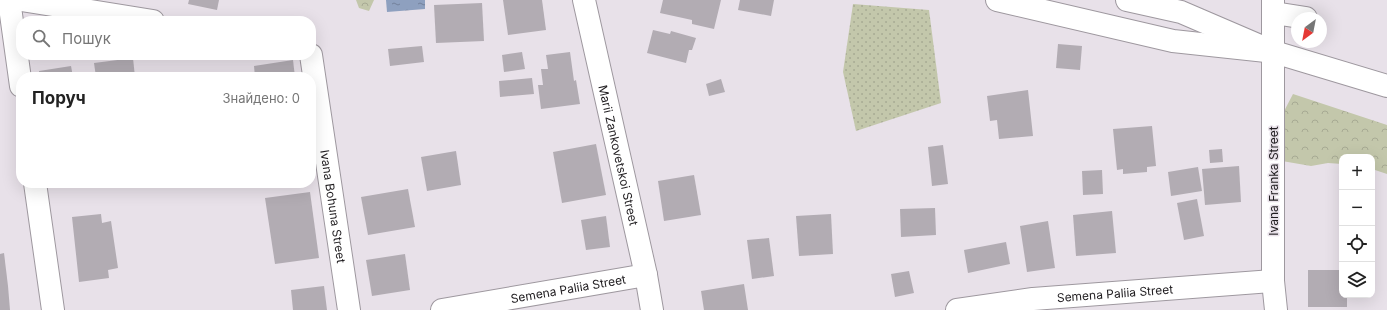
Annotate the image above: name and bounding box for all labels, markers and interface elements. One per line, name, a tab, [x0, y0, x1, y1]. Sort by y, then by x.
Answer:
north arrow	[1291, 12, 1327, 48]
search box	[16, 16, 316, 60]
icon: search	[30, 27, 52, 49]
text: Пошук	[62, 29, 111, 48]
street label: Marii Zankovetskoi Street	[596, 83, 642, 227]
text: Поруч	[32, 88, 86, 108]
text: Знайдено: 0	[222, 90, 300, 106]
street label: Ivana Franka Street	[1266, 126, 1281, 236]
street label: Ivana Bohuna Street	[318, 149, 349, 264]
map controls	[1339, 154, 1375, 298]
button: +	[1339, 154, 1375, 190]
button: −	[1339, 190, 1375, 226]
button: locate	[1339, 226, 1375, 262]
button: layers	[1339, 262, 1375, 298]
street label: Semena Paliia Street	[509, 271, 627, 306]
street label: Semena Paliia Street	[1056, 281, 1174, 305]

